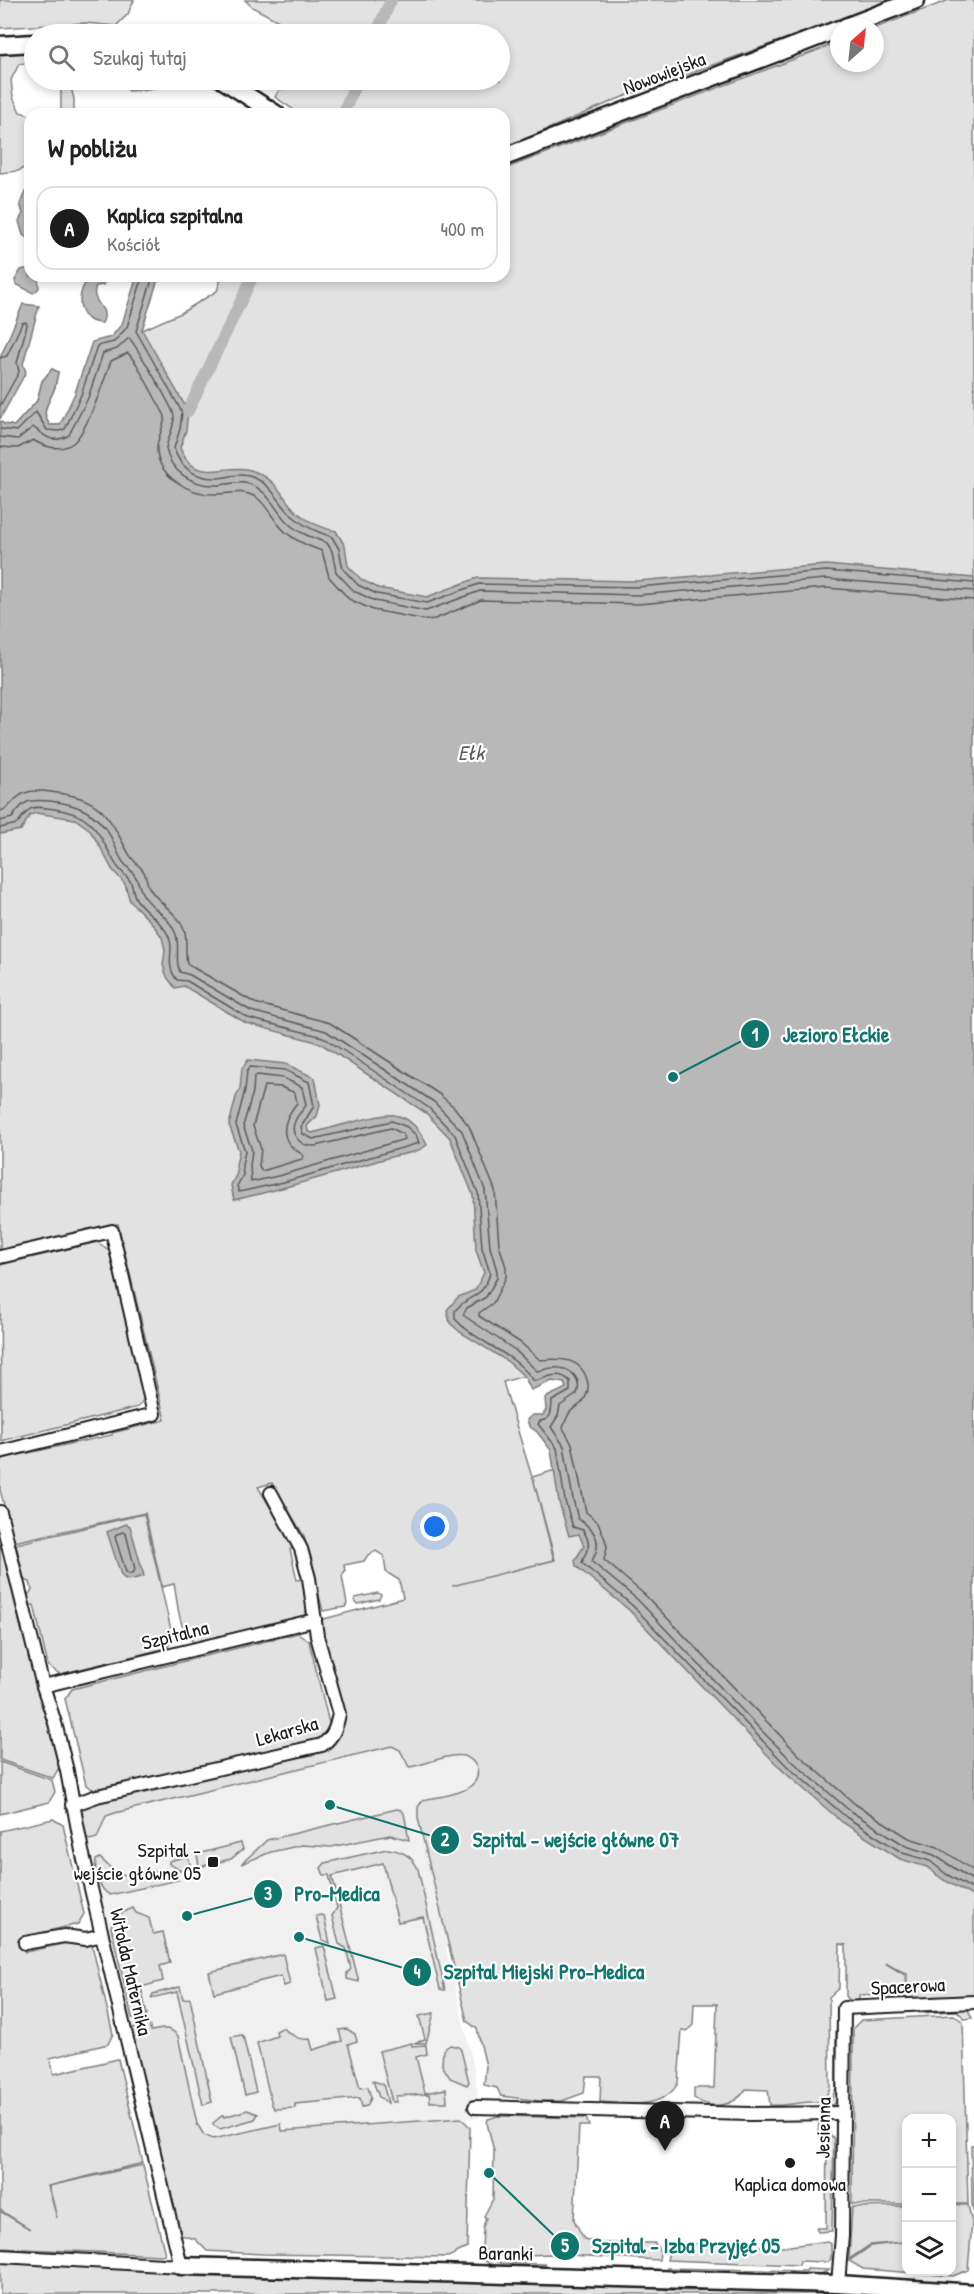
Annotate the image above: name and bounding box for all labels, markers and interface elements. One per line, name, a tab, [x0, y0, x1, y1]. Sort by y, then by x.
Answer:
north arrow	[830, 18, 884, 72]
search box	[24, 24, 510, 90]
icon: search	[45, 41, 78, 74]
text: Szukaj tutaj	[93, 42, 187, 72]
street label: Nowowiejska	[619, 44, 709, 101]
text: W pobliżu	[48, 130, 137, 165]
text: Kaplica szpitalna	[107, 200, 242, 230]
text: A	[65, 215, 74, 242]
text: 400 m	[440, 215, 484, 242]
text: Kościół	[107, 230, 161, 257]
water label: Ełk	[458, 738, 486, 767]
callout: Jezioro Ełckie	[740, 1015, 901, 1054]
text: Jezioro Ełckie	[783, 1020, 890, 1049]
text: 1	[752, 1022, 759, 1047]
your location	[420, 1512, 449, 1541]
street label: Szpitalna	[139, 1613, 211, 1656]
street label: Lekarska	[253, 1709, 321, 1752]
callout: Szpital - wejście główne 07	[430, 1820, 691, 1859]
text: Szpital - wejście główne 07	[473, 1825, 679, 1855]
text: 2	[441, 1827, 450, 1852]
place label: Szpital - wejście główne 05	[74, 1836, 202, 1886]
marker: Szpital - wejście główne 05	[206, 1855, 220, 1869]
callout: Pro-Medica	[253, 1874, 392, 1913]
text: Pro-Medica	[294, 1879, 380, 1908]
text: 3	[264, 1881, 272, 1906]
street label: Witolda Maternika	[104, 1906, 159, 2038]
callout: Szpital Miejski Pro-Medica	[402, 1953, 656, 1992]
text: Szpital Miejski Pro-Medica	[444, 1957, 645, 1987]
text: 4	[414, 1959, 421, 1984]
street label: Spacerowa	[870, 1970, 946, 2001]
street label: Jesienna	[808, 2097, 837, 2159]
pin: A	[646, 2102, 684, 2151]
map controls	[902, 2114, 956, 2276]
button: +	[902, 2114, 956, 2168]
marker: Kaplica domowa	[783, 2156, 797, 2170]
button: −	[902, 2168, 956, 2222]
place label: Kaplica domowa	[734, 2170, 846, 2197]
button: layers	[902, 2222, 956, 2276]
callout: Szpital - Izba Przyjęć 05	[550, 2227, 792, 2266]
text: Szpital - Izba Przyjęć 05	[592, 2231, 780, 2261]
text: 5	[561, 2233, 569, 2258]
street label: Baranki	[478, 2239, 534, 2266]

